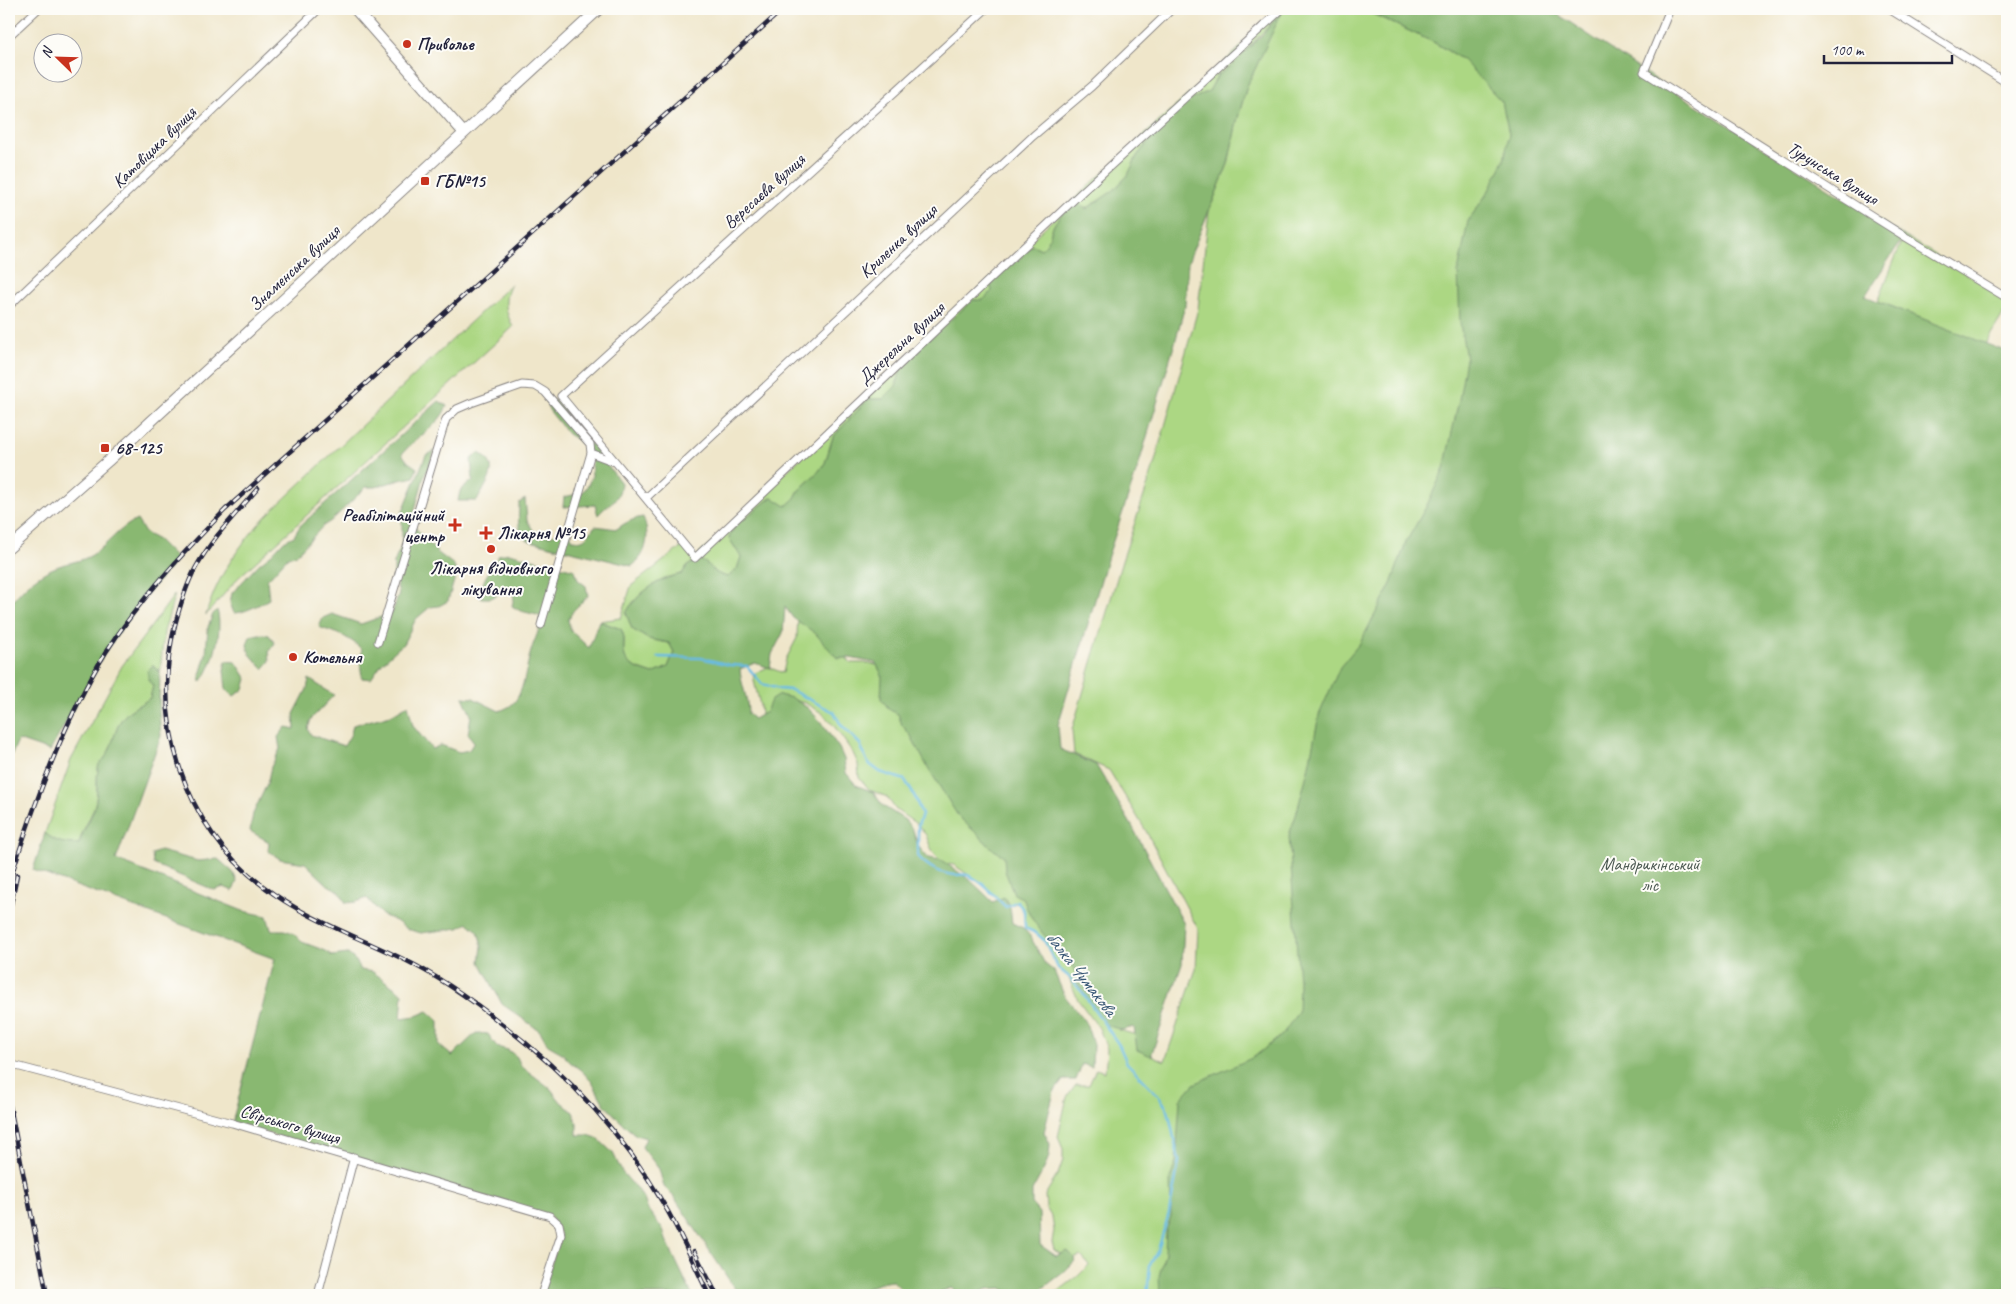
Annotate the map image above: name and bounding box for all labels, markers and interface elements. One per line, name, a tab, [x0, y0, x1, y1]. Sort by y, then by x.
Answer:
north arrow	[32, 32, 82, 82]
scale bar	[1824, 32, 1951, 64]
place label: Приволье	[417, 33, 475, 55]
marker: Приволье	[401, 38, 413, 50]
text: 100 m	[1831, 41, 1865, 60]
text: N	[37, 44, 57, 60]
street label: Катовіцька вулиця	[107, 100, 202, 193]
street label: Турунська вулиця	[1784, 136, 1884, 210]
street label: Вересаєва вулиця	[719, 148, 811, 234]
place label: ГБ№15	[435, 170, 487, 192]
marker: ГБ№15	[419, 175, 431, 187]
street label: Криленка вулиця	[854, 198, 943, 283]
street label: Знаменська вулиця	[244, 219, 345, 316]
street label: Джерельна вулиця	[853, 296, 950, 389]
place label: 68-125	[115, 437, 164, 459]
marker: 68-125	[99, 442, 111, 454]
place label: Реабілітаційний центр	[342, 504, 445, 547]
marker: Реабілітаційний центр	[448, 518, 462, 532]
place label: Лікарня №15	[497, 522, 587, 544]
marker: Лікарня №15	[479, 526, 493, 540]
marker: Лікарня відновного лікування	[485, 543, 497, 555]
place label: Лікарня відновного лікування	[429, 557, 553, 600]
place label: Котельня	[303, 646, 362, 668]
marker: Котельня	[287, 651, 299, 663]
park label: Мандрикінський ліс	[1601, 853, 1701, 896]
water label: балка Чумакова	[1041, 926, 1123, 1023]
street label: Свірського вулиця	[238, 1099, 343, 1149]

